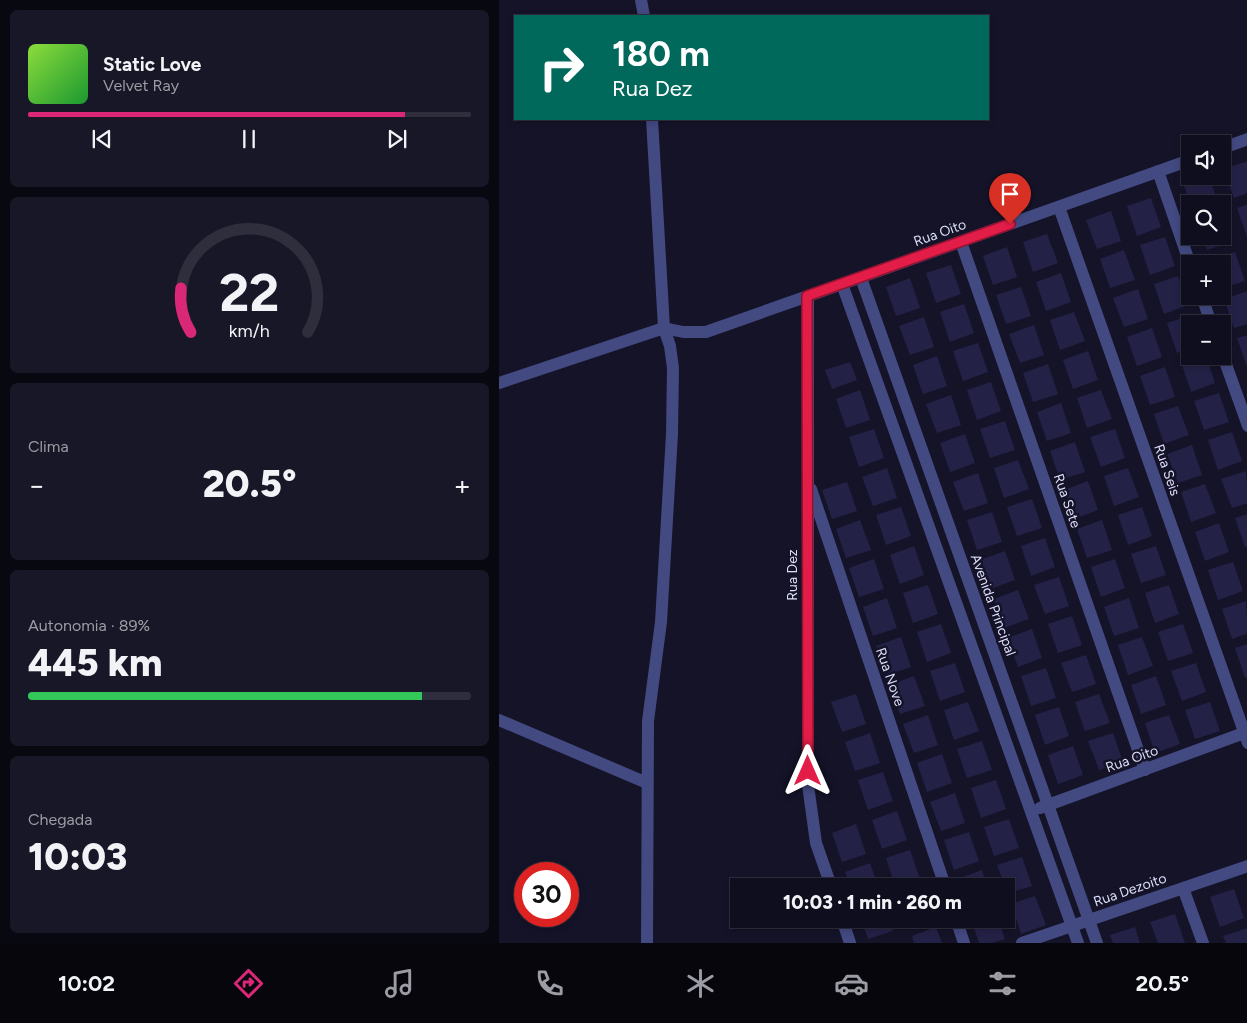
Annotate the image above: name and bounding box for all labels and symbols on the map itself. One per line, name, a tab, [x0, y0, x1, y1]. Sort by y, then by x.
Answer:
pin	[989, 173, 1031, 224]
street label: Rua Oito	[911, 216, 969, 250]
street label: Rua Seis	[1150, 442, 1184, 498]
street label: Rua Sete	[1050, 472, 1084, 531]
street label: Rua Dez	[784, 549, 801, 601]
street label: Avenida Principal	[967, 552, 1019, 658]
street label: Rua Nove	[872, 646, 908, 709]
street label: Rua Oito	[1103, 742, 1161, 776]
position arrow	[781, 744, 833, 796]
speed limit sign: 30	[514, 862, 579, 927]
street label: Rua Dezoito	[1091, 870, 1169, 910]

